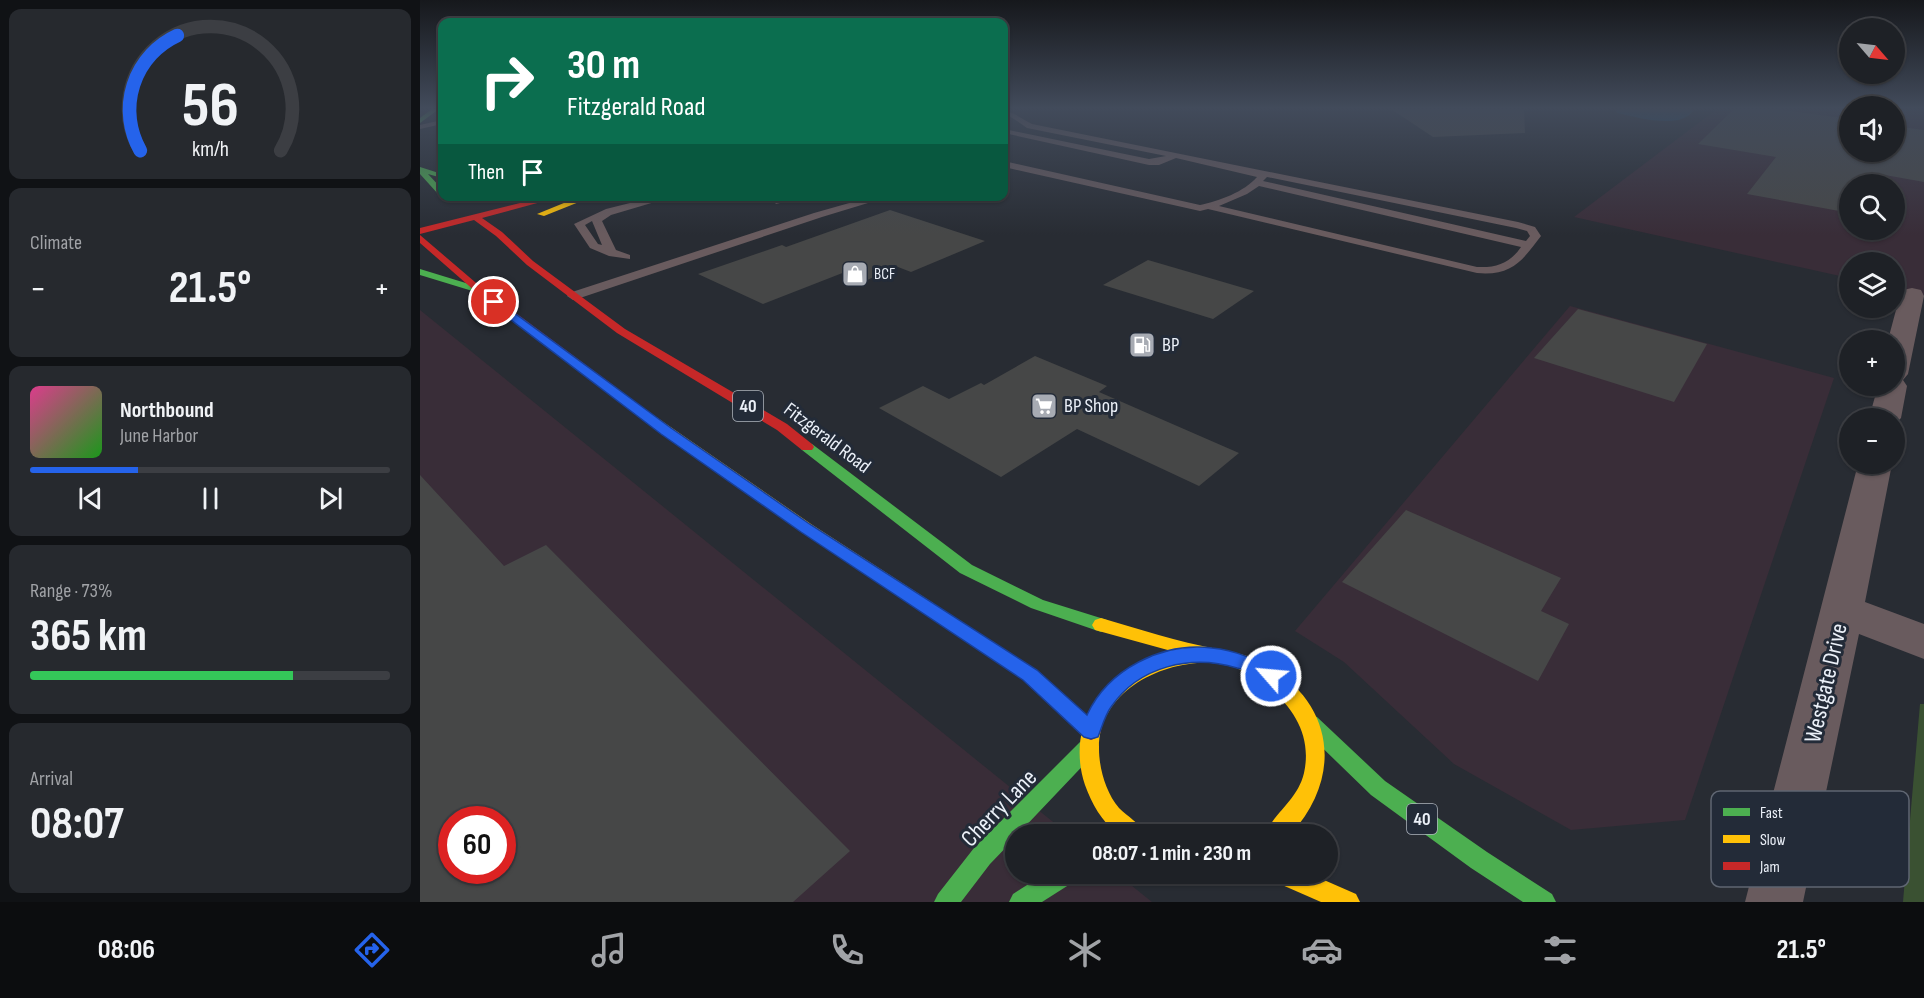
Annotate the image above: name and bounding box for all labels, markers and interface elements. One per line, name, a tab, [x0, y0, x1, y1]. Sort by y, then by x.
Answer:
north arrow	[1839, 18, 1905, 84]
map controls	[1839, 18, 1905, 474]
text: 30 m	[567, 40, 640, 91]
icon: right	[468, 42, 546, 120]
text: 56	[182, 69, 238, 144]
text: Fitzgerald Road	[567, 91, 706, 123]
button: sound	[1839, 96, 1905, 162]
text: km/h	[191, 137, 229, 162]
icon: arrive	[516, 156, 549, 189]
text: Then	[468, 159, 504, 186]
button: search	[1839, 174, 1905, 240]
text: Climate	[30, 231, 82, 255]
button: layers	[1839, 252, 1905, 318]
shop icon: BCF	[840, 259, 870, 289]
text: 21.5°	[169, 261, 251, 316]
place label: BCF	[874, 265, 895, 284]
text: −	[30, 269, 46, 309]
text: +	[374, 269, 390, 309]
pin	[468, 276, 519, 327]
icon: arrive	[477, 285, 510, 318]
fuel station icon: BP	[1127, 330, 1157, 360]
button: +	[1839, 330, 1905, 396]
place label: BP	[1162, 333, 1179, 357]
road number: 40	[733, 391, 763, 421]
supermarket icon: BP Shop	[1029, 391, 1059, 421]
place label: BP Shop	[1064, 394, 1118, 418]
text: Northbound	[120, 397, 214, 424]
street label: Fitzgerald Road	[779, 398, 875, 478]
button: −	[1839, 408, 1905, 474]
text: June Harbor	[120, 424, 198, 448]
icon: previous	[74, 482, 107, 515]
icon: pause	[194, 482, 227, 515]
icon: next	[314, 482, 347, 515]
text: Range · 73%	[30, 579, 112, 603]
text: 365 km	[30, 609, 147, 664]
street label: Westgate Drive	[1798, 620, 1854, 746]
position arrow	[1239, 644, 1303, 708]
street label: Cherry Lane	[955, 763, 1043, 853]
text: Arrival	[30, 767, 73, 791]
legend	[1711, 791, 1909, 887]
text: 08:07	[30, 797, 124, 852]
road number: 40	[1407, 804, 1437, 834]
text: Fast	[1760, 804, 1783, 823]
speed limit sign: 60	[438, 806, 516, 884]
text: Slow	[1760, 831, 1785, 850]
text: 08:07 · 1 min · 230 m	[1092, 840, 1251, 867]
text: Jam	[1759, 858, 1780, 877]
icon: directions	[351, 929, 393, 971]
icon: music	[588, 929, 630, 971]
icon: phone	[826, 929, 868, 971]
icon: climate	[1064, 929, 1106, 971]
icon: car	[1301, 929, 1343, 971]
icon: filters	[1539, 929, 1581, 971]
text: 08:06	[98, 934, 155, 966]
text: 21.5°	[1777, 934, 1826, 966]

